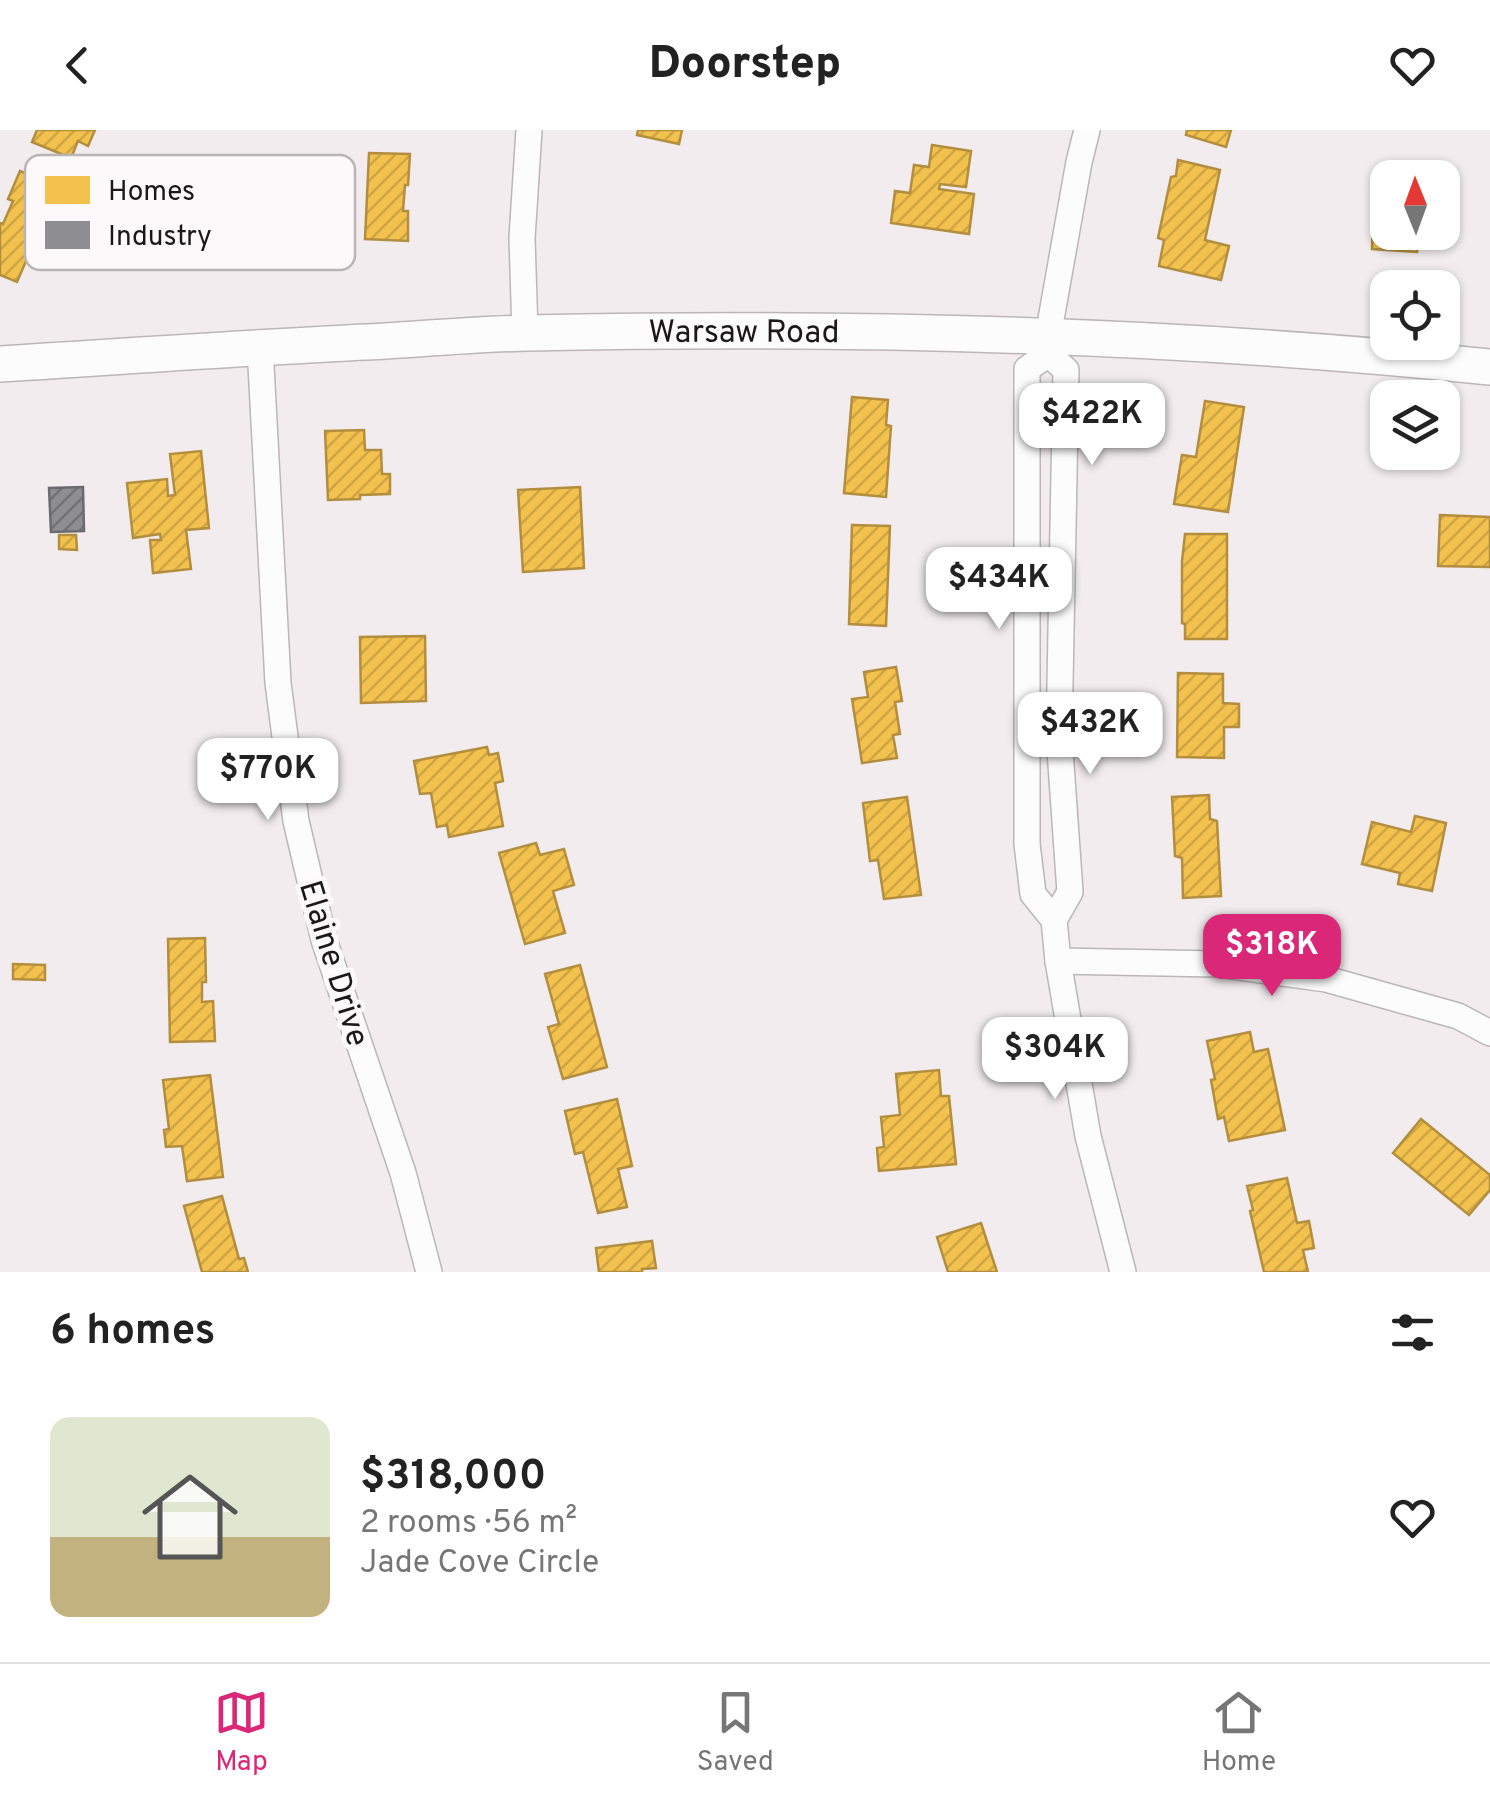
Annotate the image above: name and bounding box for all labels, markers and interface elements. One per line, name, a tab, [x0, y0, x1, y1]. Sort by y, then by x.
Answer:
text: Doorstep	[649, 37, 841, 94]
icon: back	[50, 38, 105, 93]
icon: heart	[1385, 38, 1440, 93]
legend	[25, 155, 355, 270]
north arrow	[1370, 160, 1460, 250]
map controls	[1370, 160, 1460, 470]
text: Homes	[108, 175, 195, 211]
text: Industry	[108, 220, 212, 256]
button: locate	[1370, 270, 1460, 360]
street label: Warsaw Road	[648, 314, 840, 354]
button: layers	[1370, 380, 1460, 470]
pin: $422K	[1022, 383, 1162, 468]
text: $422K	[1041, 395, 1143, 435]
pin: $434K	[929, 547, 1069, 632]
text: $434K	[948, 559, 1050, 599]
pin: $432K	[1020, 692, 1160, 777]
text: $432K	[1040, 704, 1140, 744]
pin: $770K	[198, 738, 338, 823]
text: $770K	[219, 750, 317, 790]
street label: Elaine Drive	[288, 876, 376, 1052]
pin: $318K	[1202, 914, 1342, 999]
text: $318K	[1225, 926, 1319, 966]
pin: $304K	[985, 1017, 1125, 1102]
text: $304K	[1004, 1029, 1106, 1069]
icon: filters	[1385, 1305, 1440, 1360]
text: 6 homes	[50, 1306, 215, 1359]
text: $318,000	[360, 1451, 546, 1504]
icon: home	[130, 1457, 250, 1577]
icon: heart	[1385, 1490, 1440, 1545]
text: 2 rooms · 56 m²	[360, 1504, 577, 1544]
text: Jade Cove Circle	[360, 1544, 599, 1584]
tab: Map	[214, 1685, 269, 1781]
tab: Saved	[697, 1685, 774, 1781]
tab: Home	[1202, 1685, 1276, 1781]

